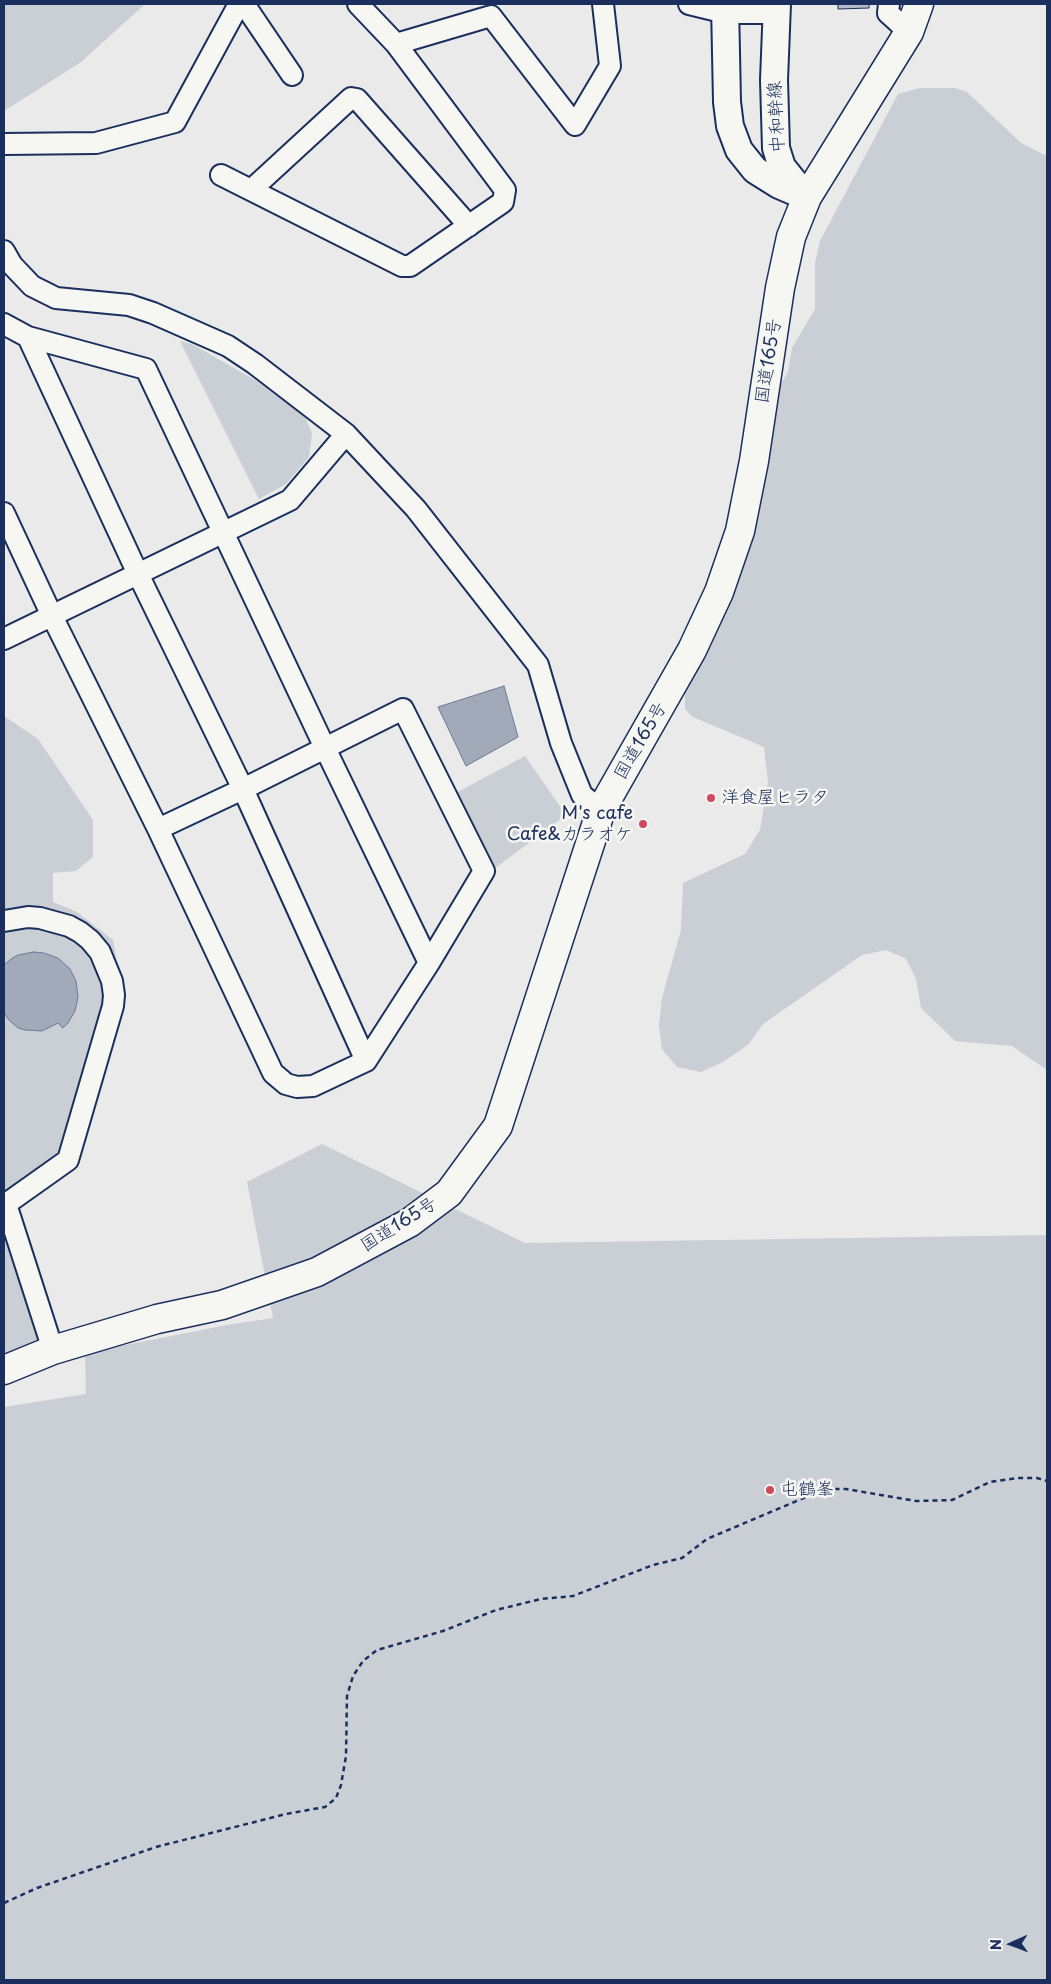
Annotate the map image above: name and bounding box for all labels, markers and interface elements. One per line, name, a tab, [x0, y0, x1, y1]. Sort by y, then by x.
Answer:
street label: 中和幹線	[764, 80, 790, 154]
street label: 国道165号	[752, 317, 786, 405]
street label: 国道165号	[610, 698, 672, 784]
place label: 洋食屋ヒラタ	[721, 787, 829, 809]
marker: 洋食屋ヒラタ	[705, 792, 717, 804]
place label: M's cafe Cafe&カラオケ	[507, 803, 633, 846]
marker: M's cafe Cafe&カラオケ	[637, 818, 649, 830]
street label: 国道165号	[357, 1193, 441, 1257]
place label: 屯鶴峯	[780, 1479, 834, 1501]
marker: 屯鶴峯	[764, 1484, 776, 1496]
north arrow	[986, 1919, 1036, 1969]
text: N	[985, 1939, 1006, 1950]

